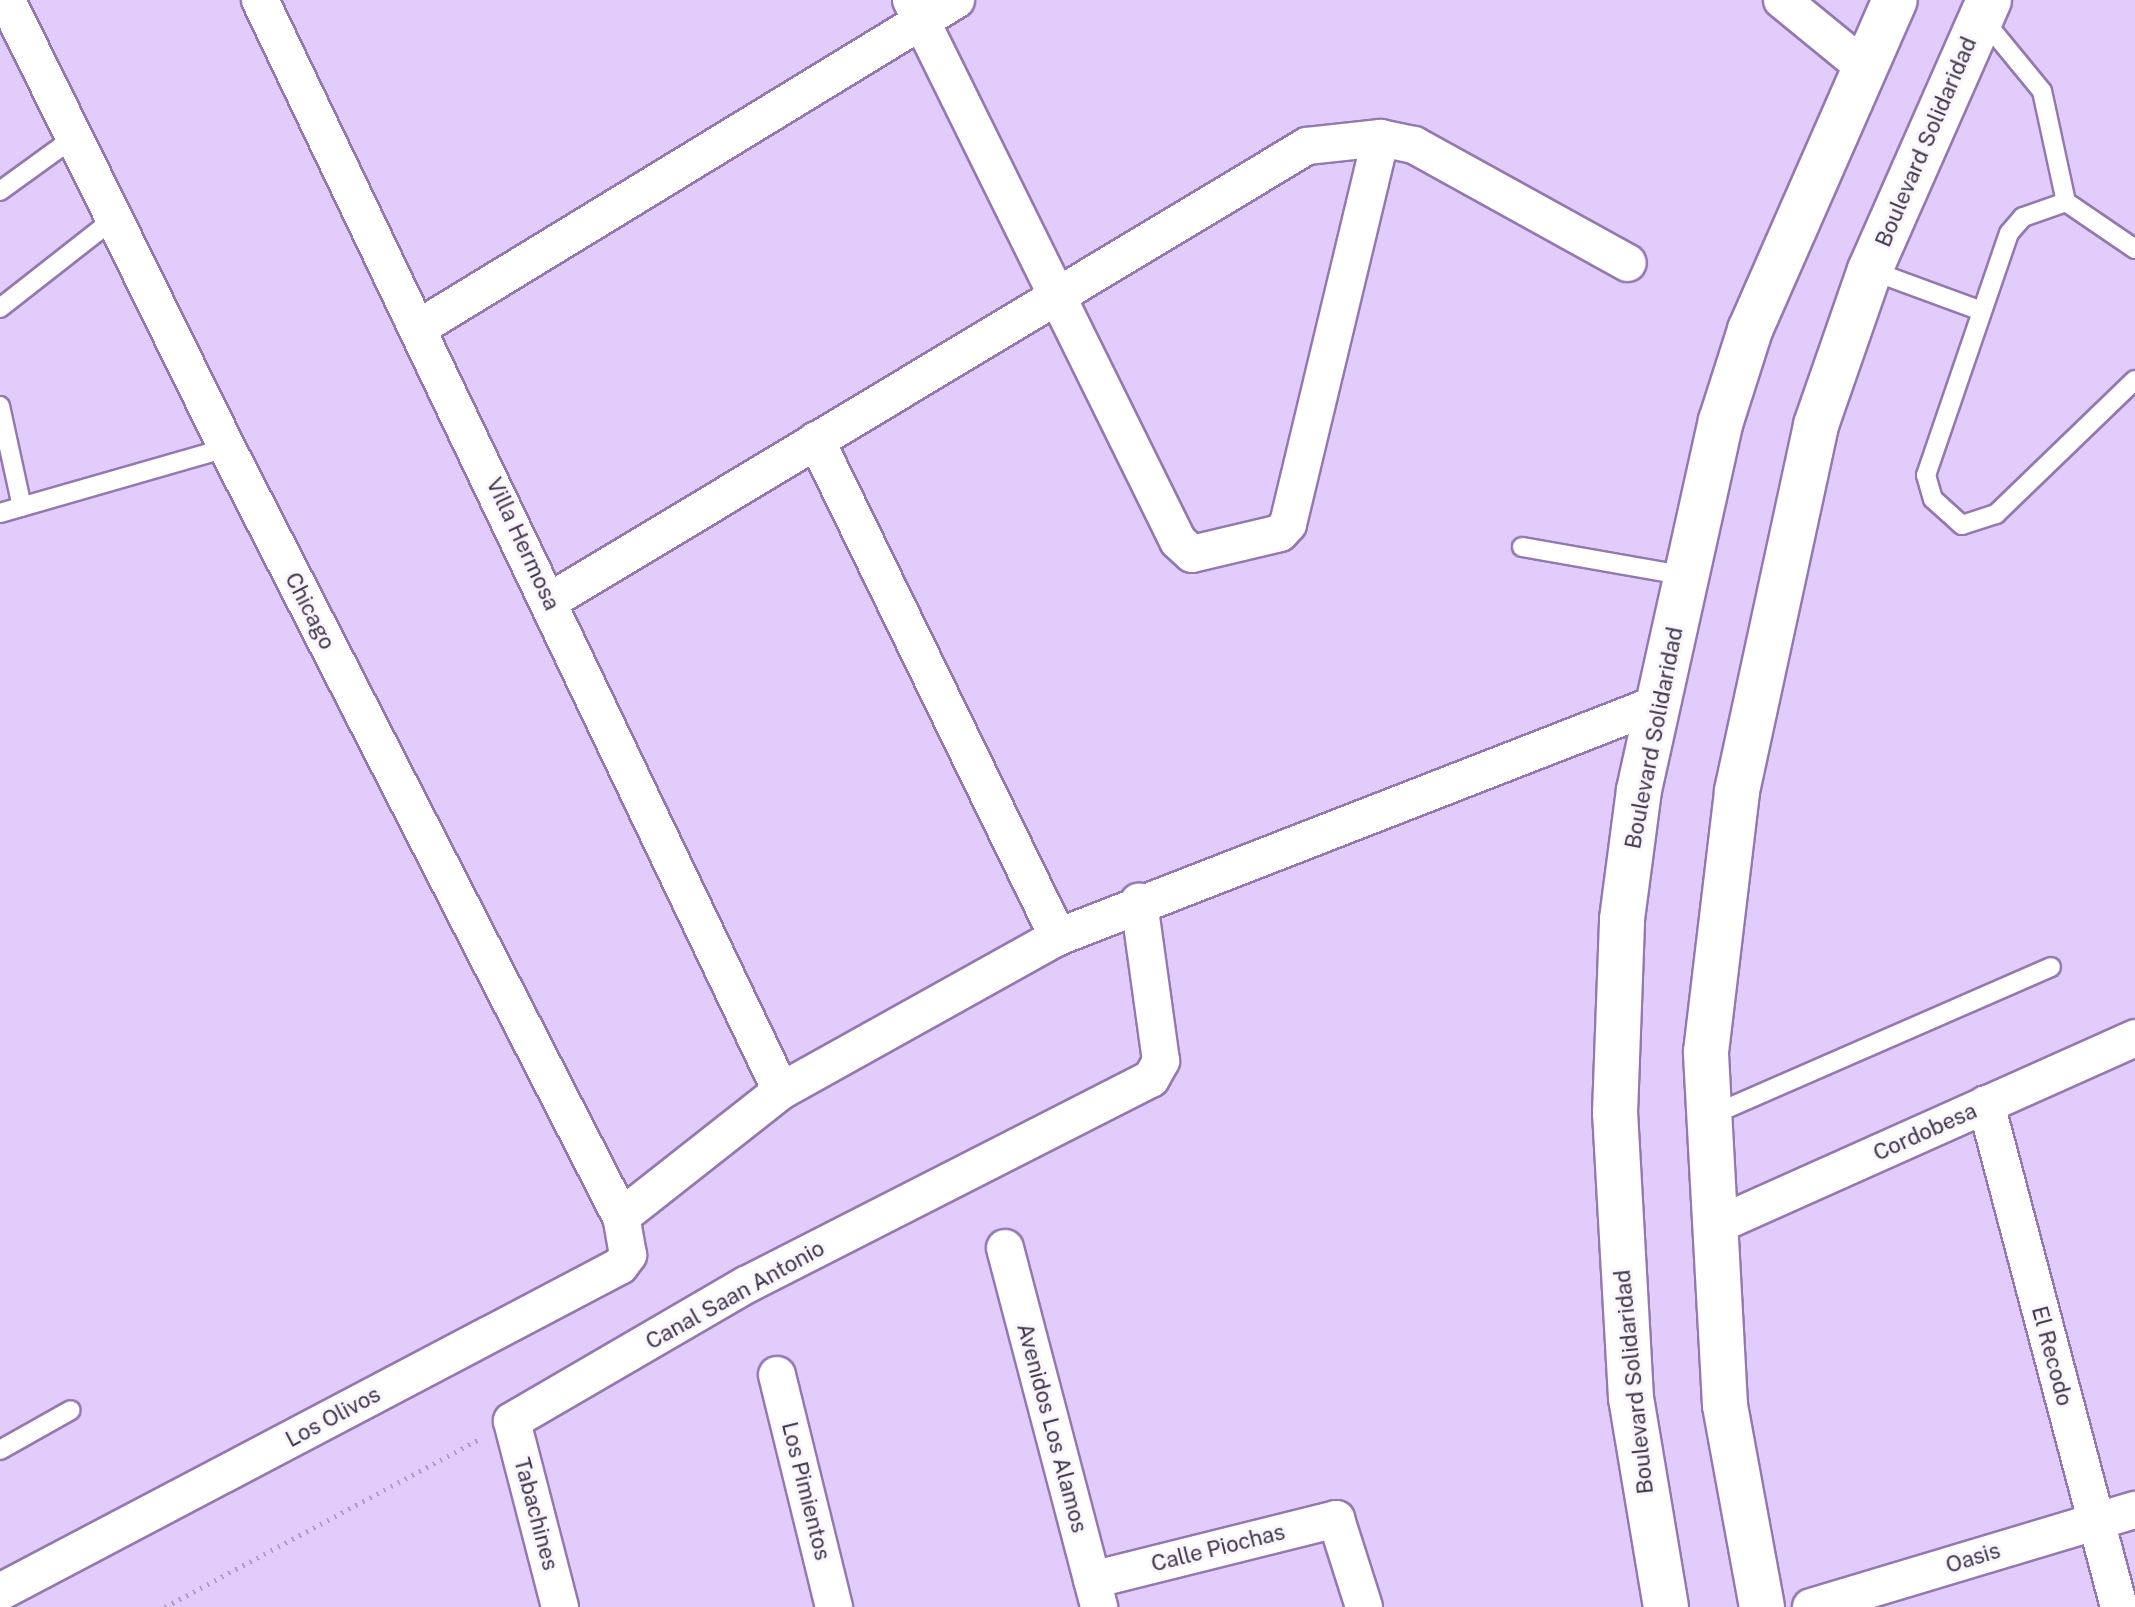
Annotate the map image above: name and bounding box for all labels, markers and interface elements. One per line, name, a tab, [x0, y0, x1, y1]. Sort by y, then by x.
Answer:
street label: Boulevard Solidaridad	[1870, 33, 1982, 251]
street label: Villa Hermosa	[481, 473, 565, 615]
street label: Chicago	[279, 568, 341, 654]
street label: Boulevard Solidaridad	[1620, 625, 1688, 851]
street label: Cordobesa	[1869, 1097, 1981, 1167]
street label: Canal Saan Antonio	[641, 1235, 829, 1355]
street label: Boulevard Solidaridad	[1609, 1269, 1659, 1495]
street label: El Recodo	[2026, 1303, 2078, 1409]
street label: Avenidos Los Alamos	[1011, 1320, 1093, 1536]
street label: Los Olivos	[281, 1381, 385, 1453]
street label: Los Pimientos	[776, 1419, 836, 1563]
street label: Tabachines	[508, 1455, 564, 1573]
street label: Calle Piochas	[1148, 1519, 1288, 1577]
street label: Oasis	[1943, 1537, 2003, 1579]

